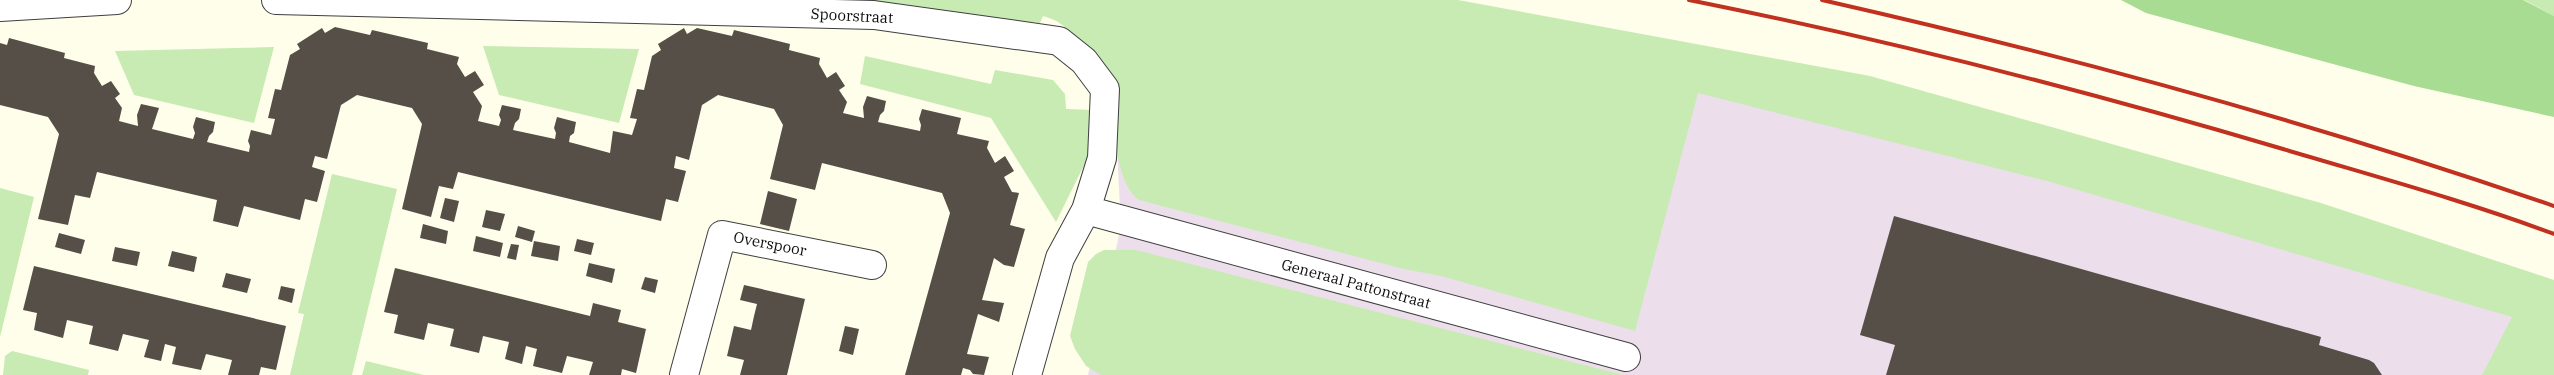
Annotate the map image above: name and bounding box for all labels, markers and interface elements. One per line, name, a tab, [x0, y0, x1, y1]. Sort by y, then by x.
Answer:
street label: Spoorstraat	[810, 4, 894, 27]
street label: Overspoor	[732, 227, 808, 260]
street label: Generaal Pattonstraat	[1279, 254, 1433, 313]

